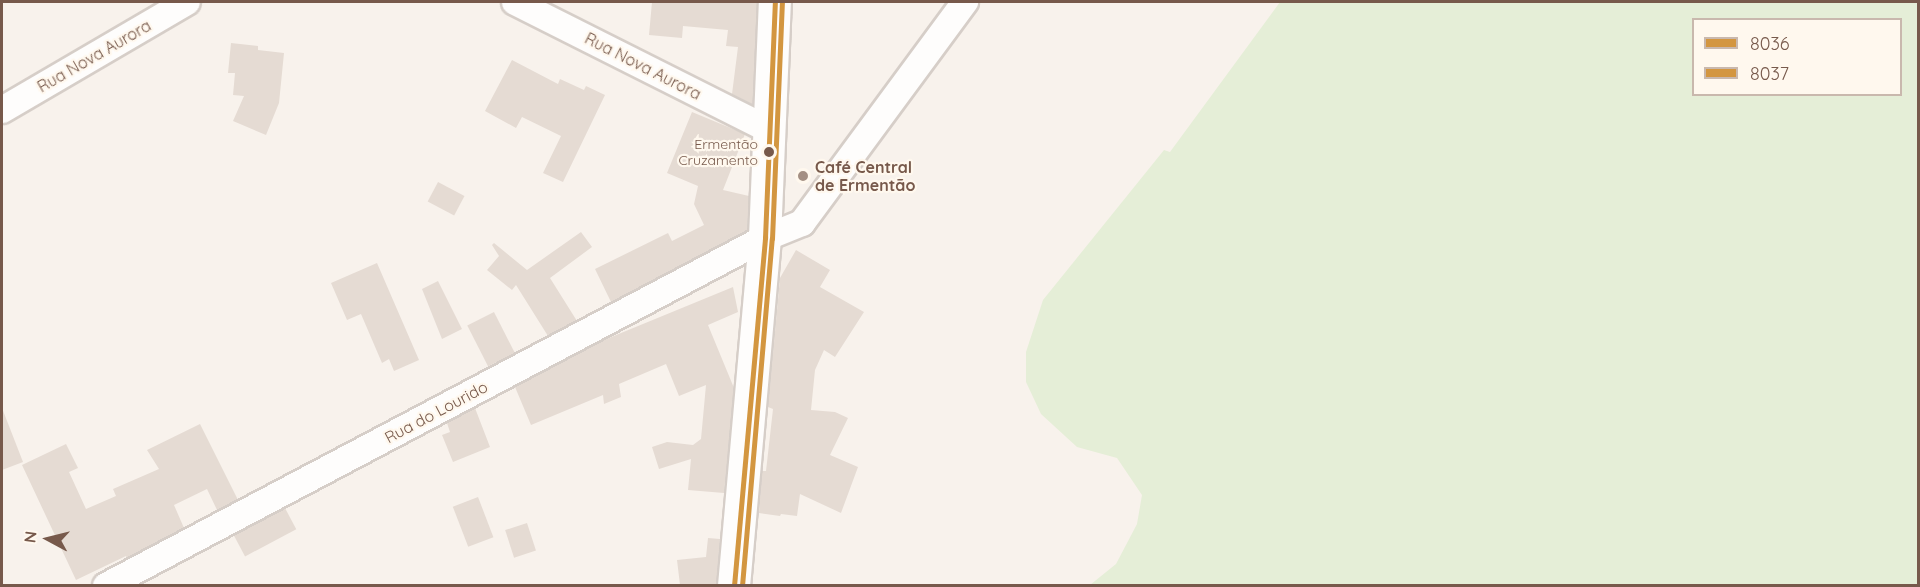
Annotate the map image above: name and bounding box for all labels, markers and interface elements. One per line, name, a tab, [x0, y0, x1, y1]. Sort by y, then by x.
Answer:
street label: Rua Nova Aurora	[34, 16, 154, 96]
legend	[1692, 18, 1902, 96]
street label: Rua Nova Aurora	[582, 28, 704, 104]
text: 8036	[1750, 32, 1790, 55]
text: 8037	[1750, 62, 1789, 85]
place label: Ermentão Cruzamento	[678, 136, 758, 168]
marker: Ermentão Cruzamento	[763, 146, 775, 158]
place label: Café Central de Ermentão	[815, 157, 915, 195]
marker: Café Central de Ermentão	[796, 169, 810, 183]
street label: Rua do Lourido	[381, 377, 491, 447]
north arrow	[18, 509, 78, 569]
text: N	[19, 530, 41, 544]

